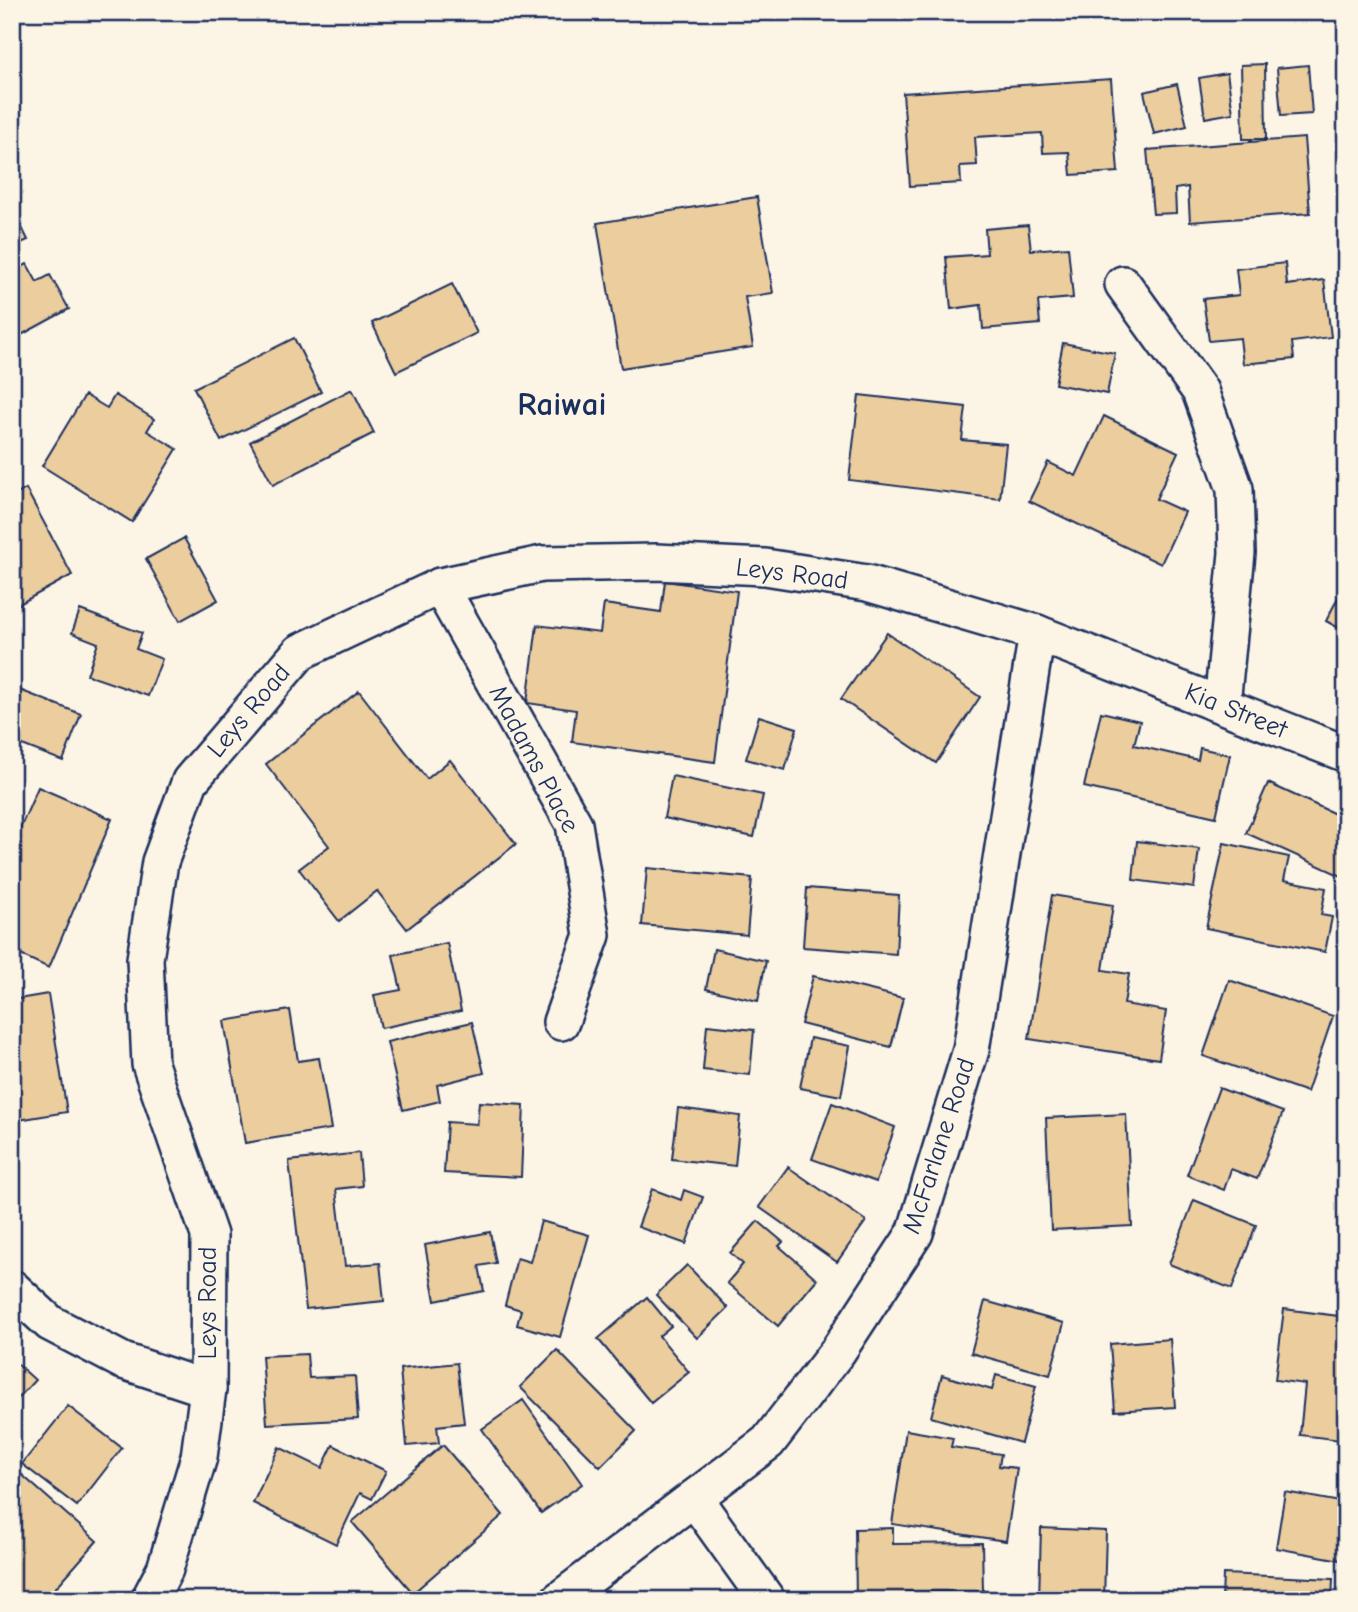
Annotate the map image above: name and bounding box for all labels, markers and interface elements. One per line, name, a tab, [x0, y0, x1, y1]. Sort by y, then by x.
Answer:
district label: Raiwai	[517, 385, 607, 423]
street label: Leys Road	[734, 552, 850, 596]
street label: Leys Road	[201, 658, 297, 764]
street label: Kia Street	[1180, 677, 1293, 746]
street label: Madams Place	[483, 680, 585, 838]
street label: McFarlane Road	[896, 1054, 982, 1238]
street label: Leys Road	[193, 1247, 223, 1359]

